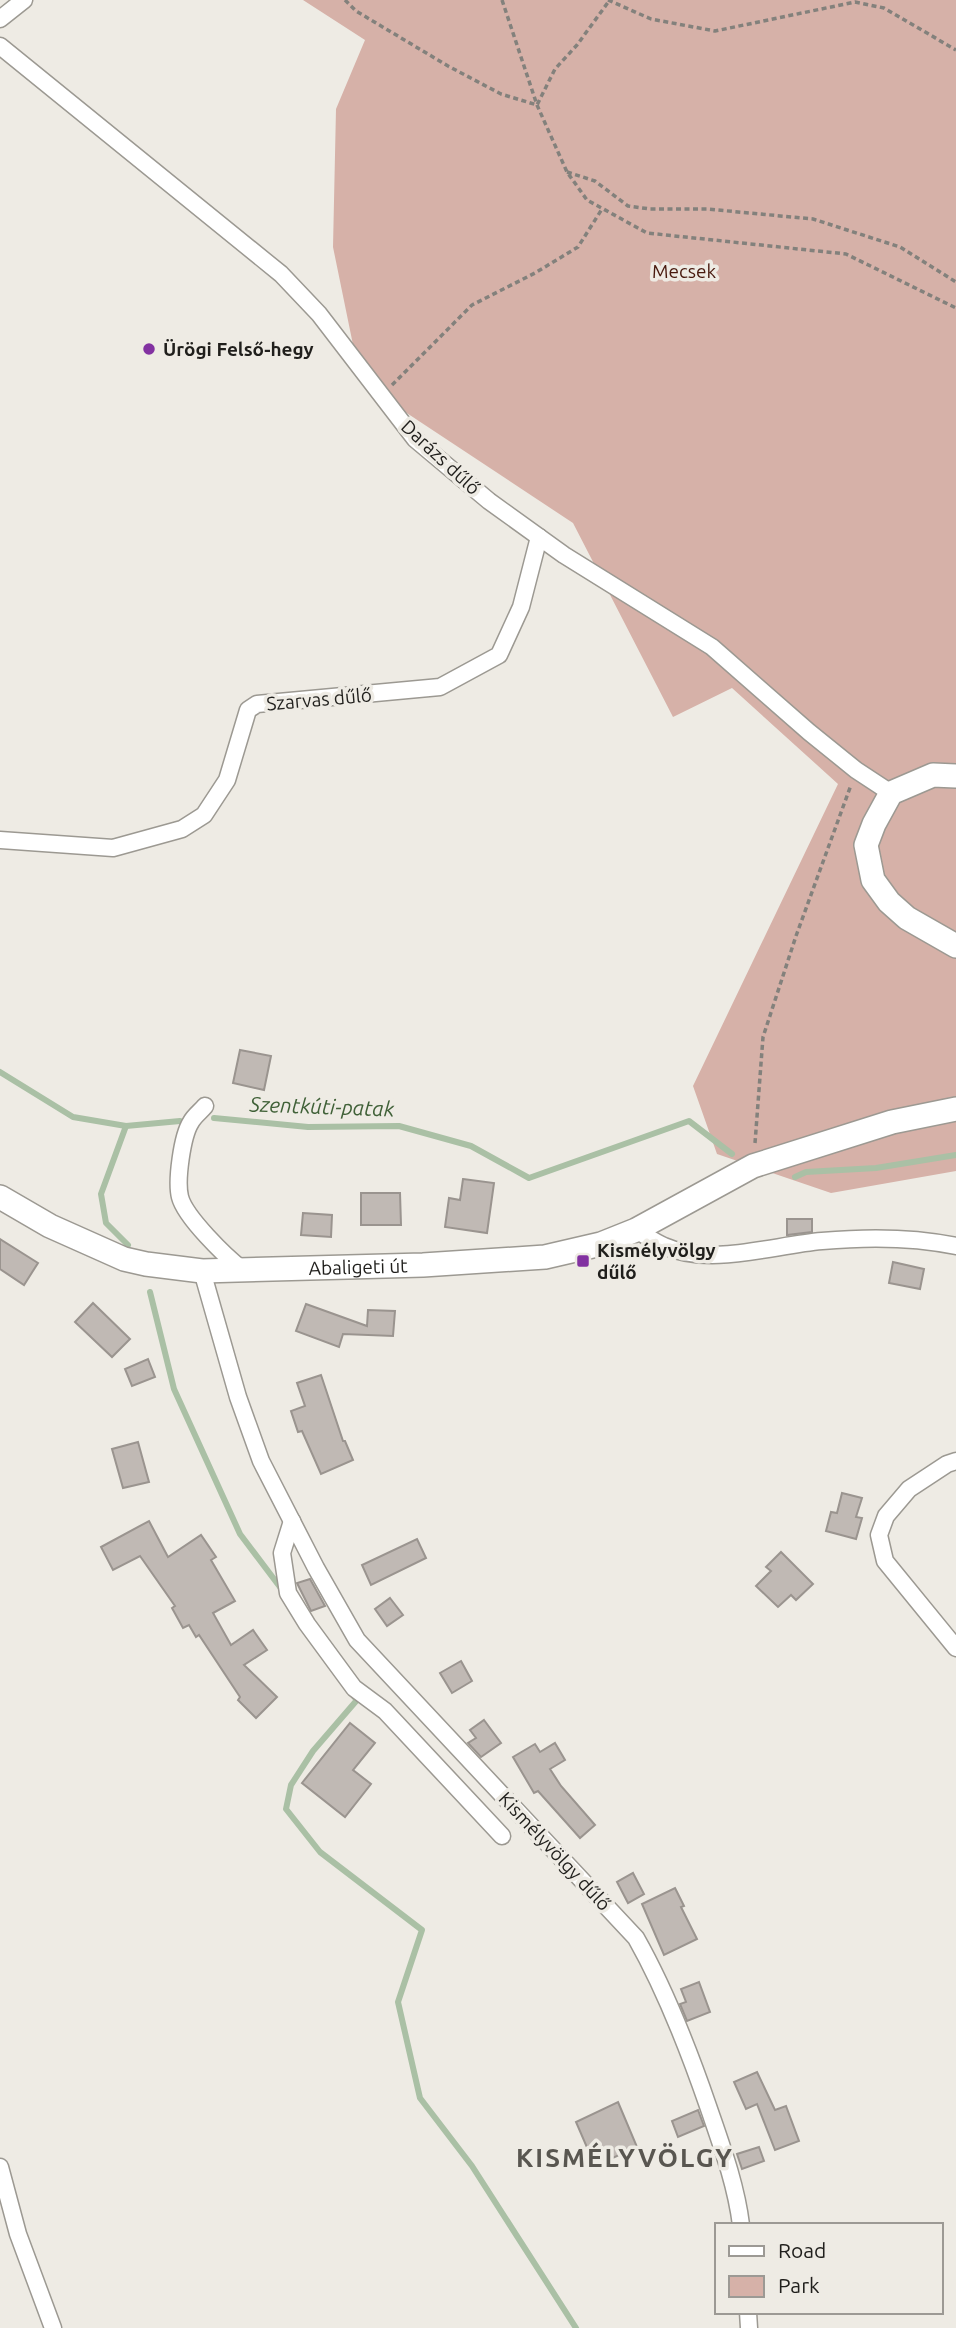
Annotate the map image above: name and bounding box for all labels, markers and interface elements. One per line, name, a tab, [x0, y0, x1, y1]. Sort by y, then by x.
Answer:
park label: Mecsek	[652, 260, 716, 282]
place label: Ürögi Felső-hegy	[163, 338, 314, 360]
marker: Ürögi Felső-hegy	[141, 341, 157, 357]
street label: Darázs dűlő	[397, 415, 485, 499]
street label: Szarvas dűlő	[265, 683, 373, 715]
water label: Szentkúti-patak	[248, 1091, 395, 1121]
place label: Kismélyvölgy dűlő	[597, 1239, 716, 1283]
marker: Kismélyvölgy dűlő	[575, 1253, 591, 1269]
street label: Abaligeti út	[308, 1254, 408, 1279]
street label: Kismélyvölgy dűlő	[494, 1787, 616, 1915]
district label: KISMÉLYVÖLGY	[516, 2142, 734, 2172]
legend	[715, 2223, 942, 2314]
text: Road	[778, 2238, 826, 2262]
text: Park	[778, 2273, 820, 2297]

